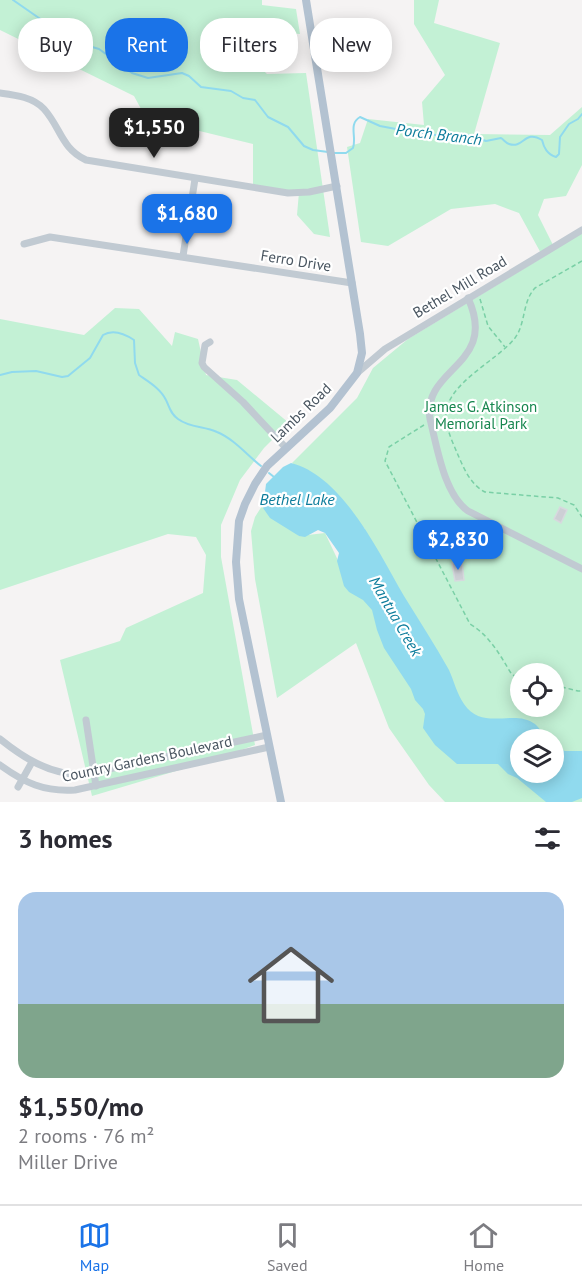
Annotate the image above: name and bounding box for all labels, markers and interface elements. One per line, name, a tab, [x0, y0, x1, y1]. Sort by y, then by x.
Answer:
chip: Buy	[18, 18, 93, 72]
chip: Rent	[105, 18, 188, 72]
chip: Filters	[200, 18, 298, 72]
chip: New	[310, 18, 392, 72]
pin: $1,550	[105, 108, 203, 159]
text: $1,550	[123, 114, 185, 140]
water label: Porch Branch	[395, 119, 483, 149]
pin: $1,680	[138, 194, 236, 245]
text: $1,680	[156, 200, 218, 226]
street label: Ferro Drive	[259, 246, 333, 275]
street label: Bethel Mill Road	[409, 251, 510, 322]
street label: Lambs Road	[266, 379, 335, 446]
park label: James G. Atkinson Memorial Park	[424, 397, 537, 433]
water label: Bethel Lake	[259, 489, 335, 509]
pin: $2,830	[409, 520, 507, 571]
text: $2,830	[427, 526, 489, 552]
water label: Mantua Creek	[365, 573, 427, 660]
map controls	[510, 663, 564, 783]
button: locate	[510, 663, 564, 717]
button: layers	[510, 729, 564, 783]
street label: Country Gardens Boulevard	[60, 731, 234, 786]
text: 3 homes	[18, 822, 113, 855]
icon: filters	[531, 822, 564, 855]
icon: home	[237, 931, 345, 1039]
text: $1,550/mo	[18, 1090, 144, 1123]
text: 2 rooms · 76 m²	[18, 1123, 154, 1149]
text: Miller Drive	[18, 1149, 118, 1175]
tab: Map	[78, 1219, 111, 1275]
tab: Saved	[267, 1219, 308, 1275]
tab: Home	[464, 1219, 504, 1275]

